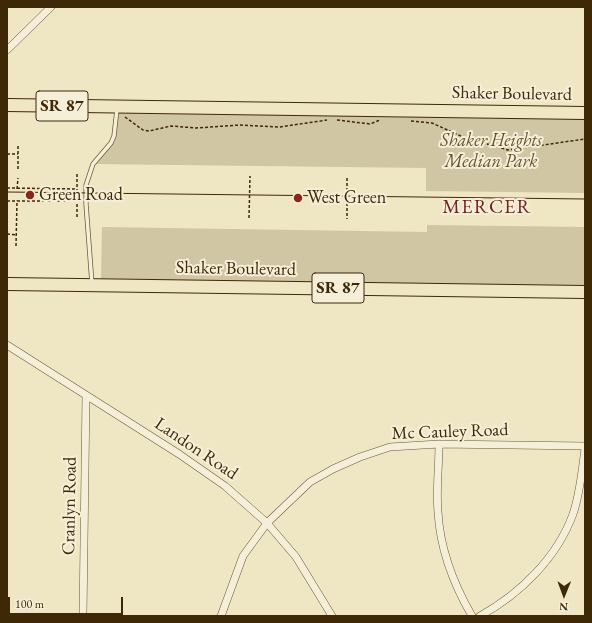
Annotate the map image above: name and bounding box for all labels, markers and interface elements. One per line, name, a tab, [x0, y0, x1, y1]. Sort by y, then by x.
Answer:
street label: Shaker Boulevard	[452, 82, 572, 106]
road number: SR 87	[36, 91, 88, 121]
park label: Shaker Heights Median Park	[440, 130, 542, 172]
place label: Green Road	[39, 184, 123, 206]
place label: West Green	[307, 187, 386, 209]
marker: Green Road	[24, 189, 36, 201]
marker: West Green	[292, 192, 304, 204]
district label: MERCER	[442, 196, 532, 220]
street label: Shaker Boulevard	[176, 257, 296, 281]
road number: SR 87	[312, 273, 364, 303]
street label: Landon Road	[150, 413, 242, 485]
street label: Mc Cauley Road	[391, 419, 509, 445]
street label: Cranlyn Road	[58, 457, 82, 555]
north arrow	[544, 575, 584, 615]
scale bar	[10, 589, 125, 615]
text: 100 m	[15, 596, 44, 612]
text: N	[559, 600, 568, 614]

